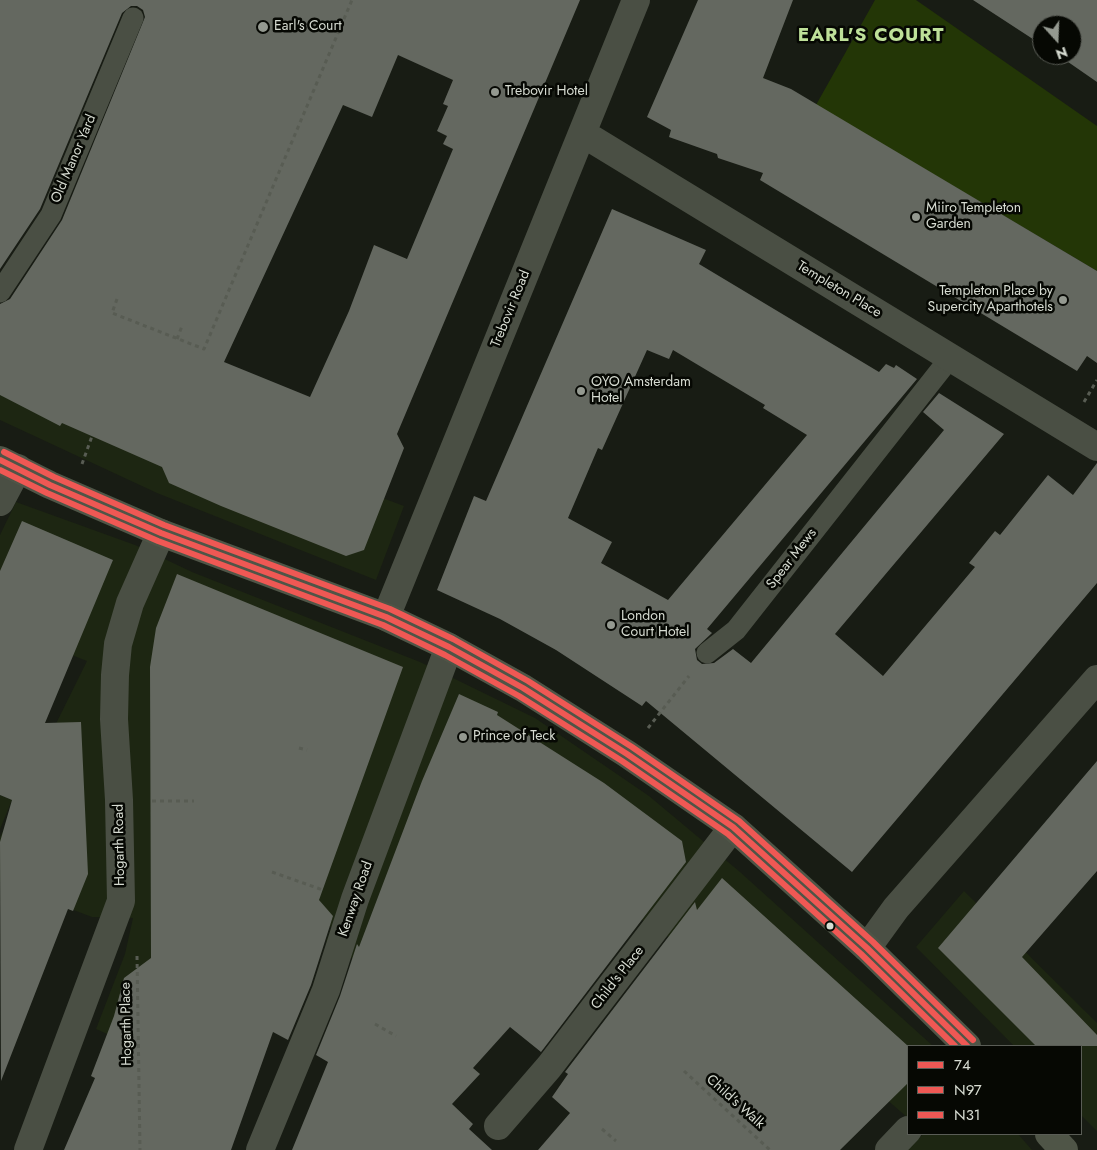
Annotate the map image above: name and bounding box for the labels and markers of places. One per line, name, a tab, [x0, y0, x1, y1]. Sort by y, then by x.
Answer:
place label: Earl's Court	[274, 19, 342, 35]
marker: Earl's Court	[256, 20, 270, 34]
place label: Trebovir Hotel	[505, 84, 588, 100]
marker: Trebovir Hotel	[489, 86, 501, 98]
place label: Miiro Templeton Garden	[926, 201, 1021, 233]
marker: Miiro Templeton Garden	[910, 211, 922, 223]
place label: Templeton Place by Supercity Aparthotels	[928, 284, 1053, 316]
marker: Templeton Place by Supercity Aparthotels	[1057, 294, 1069, 306]
place label: OYO Amsterdam Hotel	[591, 375, 691, 408]
marker: OYO Amsterdam Hotel	[575, 385, 587, 397]
place label: London Court Hotel	[621, 609, 689, 642]
marker: London Court Hotel	[605, 619, 617, 631]
place label: Prince of Teck	[473, 729, 555, 745]
marker: Prince of Teck	[457, 731, 469, 743]
unlabelled marker	[825, 921, 835, 931]

